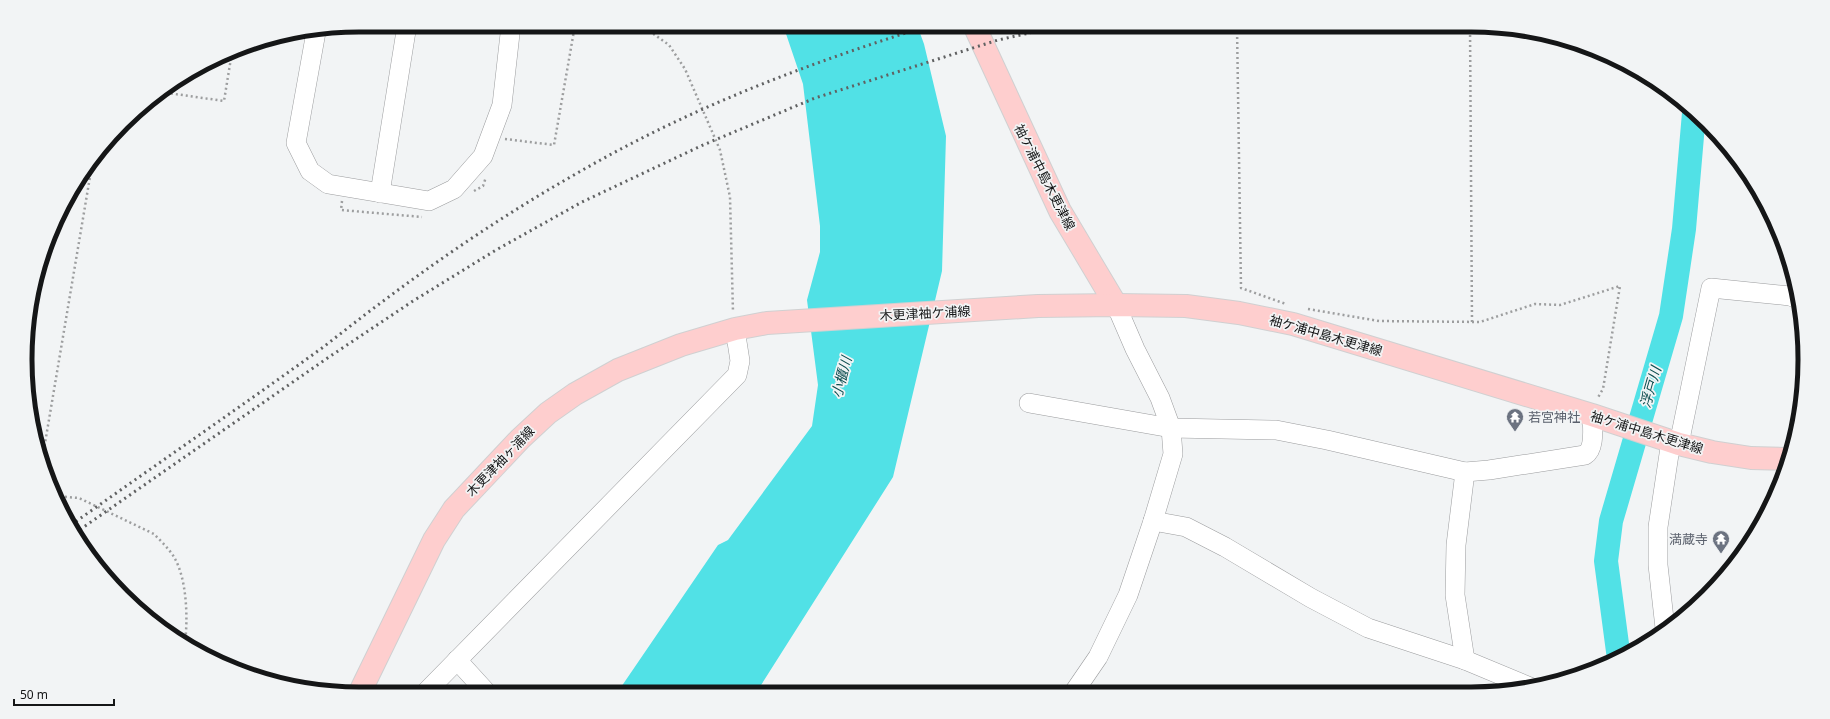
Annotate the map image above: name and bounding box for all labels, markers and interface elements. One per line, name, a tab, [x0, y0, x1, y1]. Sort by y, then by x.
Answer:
street label: 袖ケ浦中島木更津線	[1010, 121, 1080, 233]
street label: 木更津袖ケ浦線	[879, 302, 971, 324]
street label: 袖ケ浦中島木更津線	[1267, 310, 1385, 360]
water label: 小櫃川	[826, 352, 856, 400]
water label: 浮戸川	[1635, 362, 1665, 410]
street label: 袖ケ浦中島木更津線	[1588, 406, 1706, 458]
temple icon: 若宮神社	[1505, 407, 1525, 432]
place label: 若宮神社	[1528, 408, 1580, 426]
street label: 木更津袖ヶ浦線	[462, 422, 538, 500]
temple icon: 満蔵寺	[1711, 529, 1731, 554]
place label: 満蔵寺	[1669, 530, 1708, 548]
scale bar	[14, 681, 114, 707]
text: 50 m	[20, 686, 48, 703]

